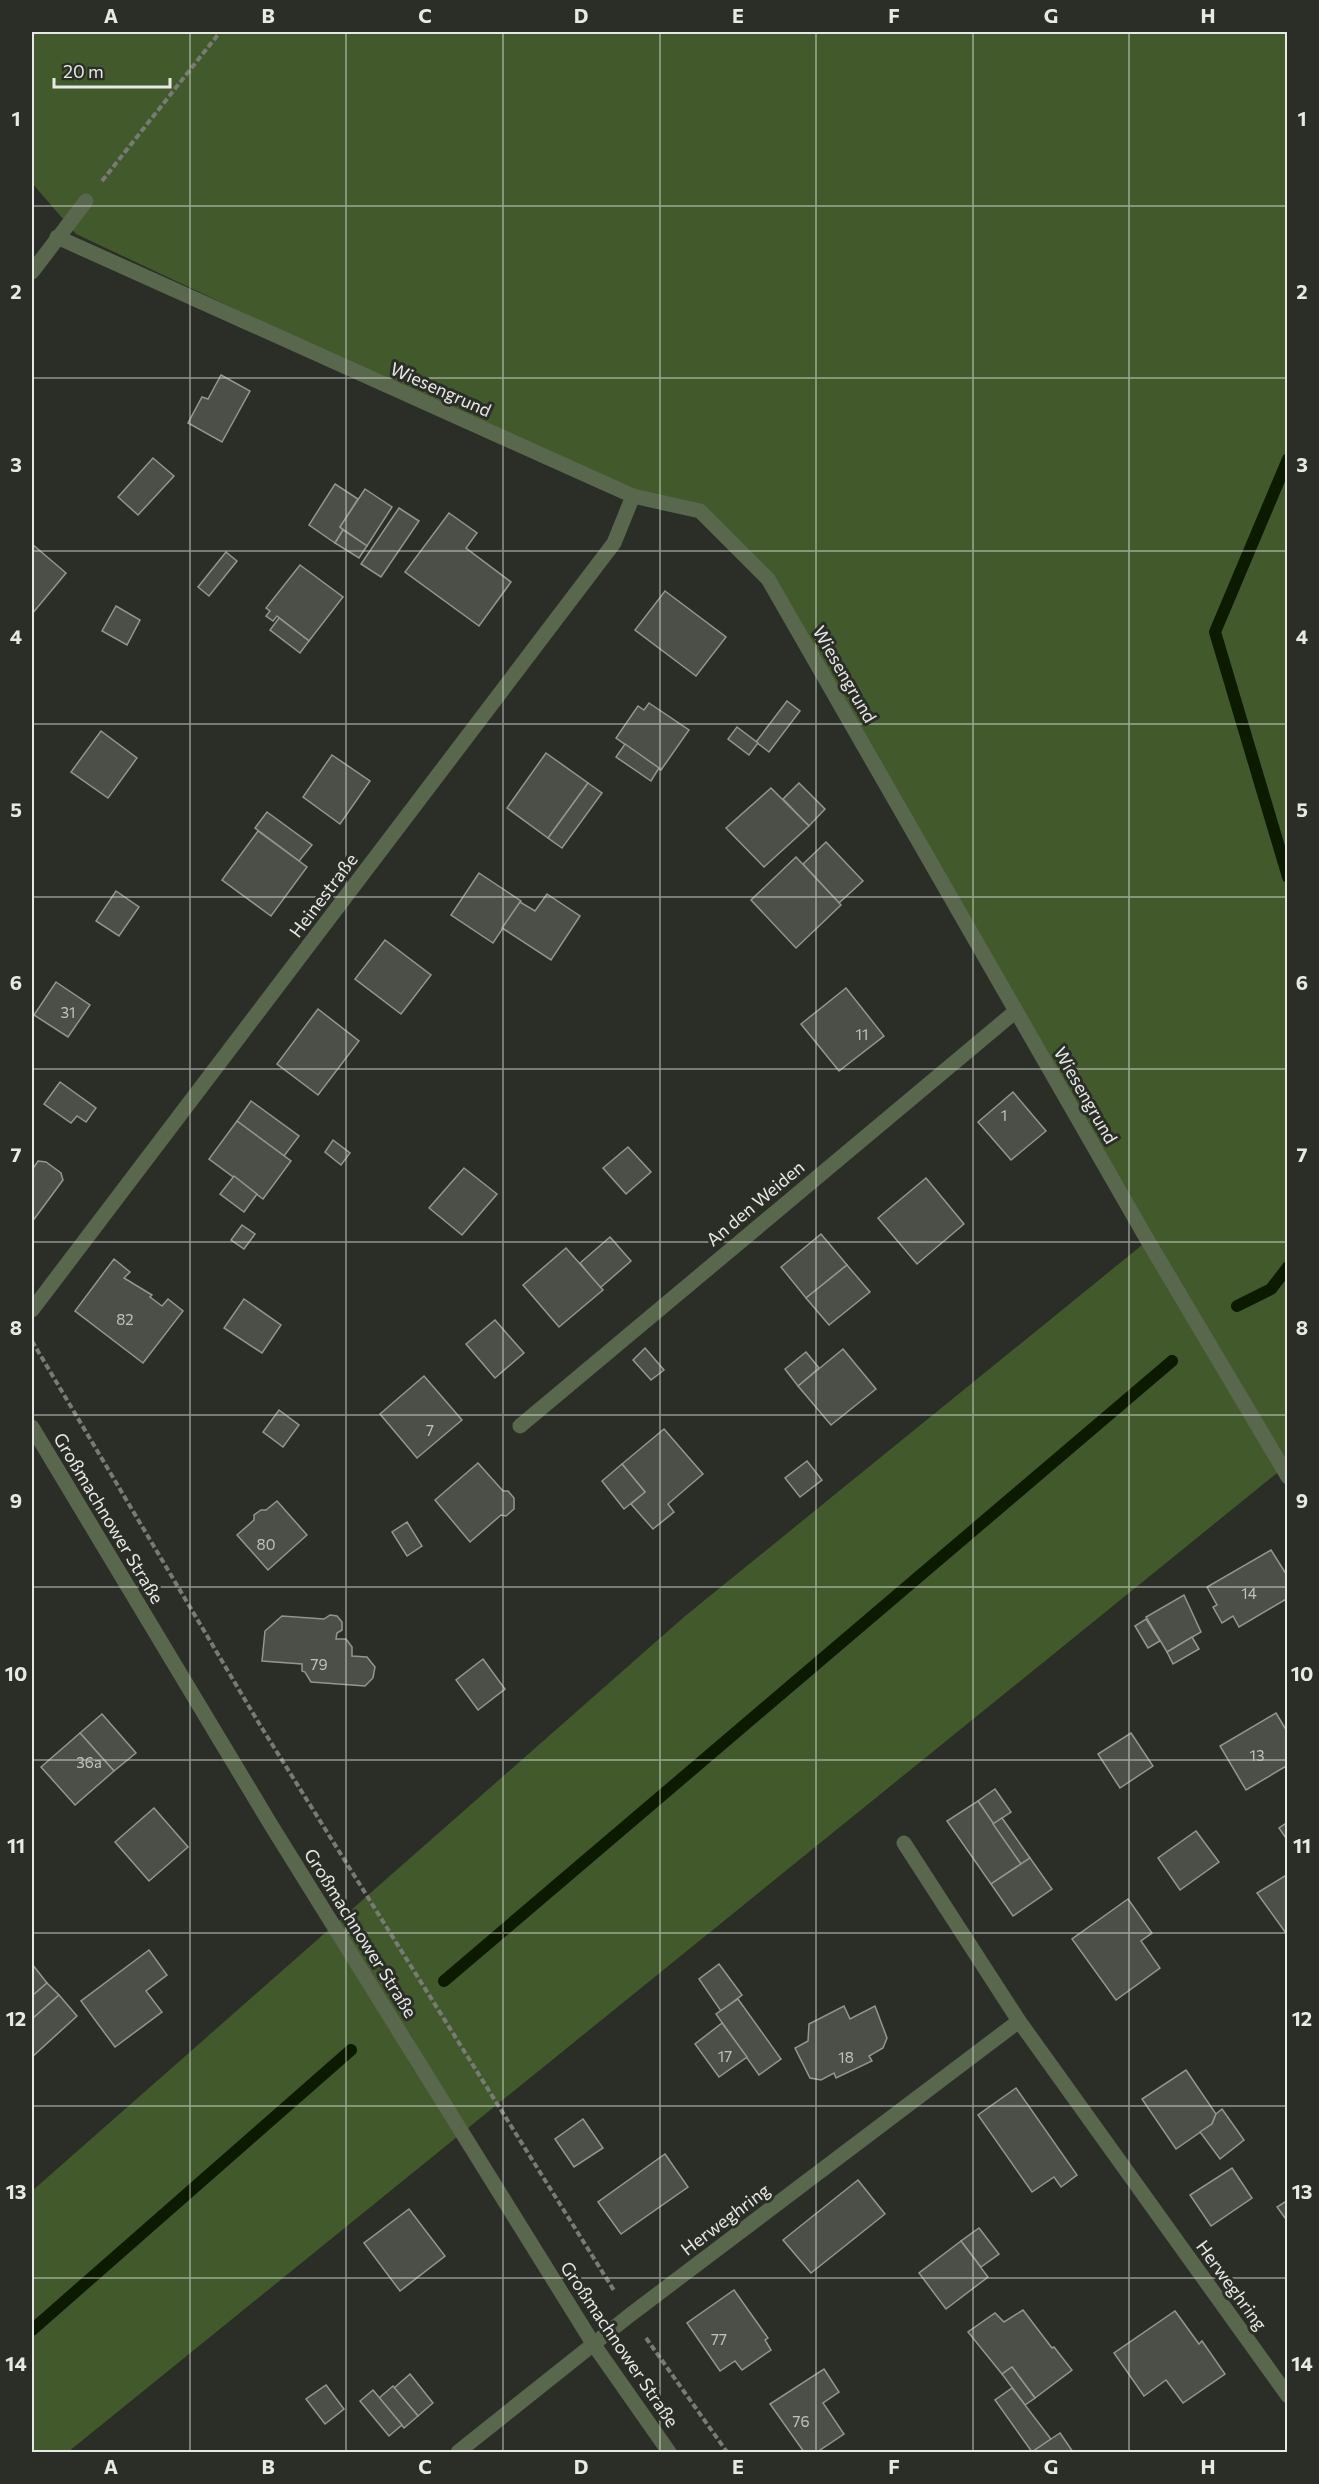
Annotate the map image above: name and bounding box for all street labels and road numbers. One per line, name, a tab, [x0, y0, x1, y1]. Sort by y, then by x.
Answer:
street label: Wiesengrund	[387, 357, 495, 421]
street label: Wiesengrund	[808, 622, 882, 726]
street label: Heinestraße	[284, 849, 362, 941]
street label: Wiesengrund	[1049, 1043, 1123, 1147]
street label: An den Weiden	[701, 1156, 809, 1250]
street label: Großmachnower Straße	[49, 1429, 169, 1607]
street label: Großmachnower Straße	[300, 1844, 422, 2022]
street label: Herweghring	[676, 2178, 774, 2260]
street label: Herweghring	[1192, 2236, 1272, 2334]
street label: Großmachnower Straße	[556, 2257, 684, 2431]

